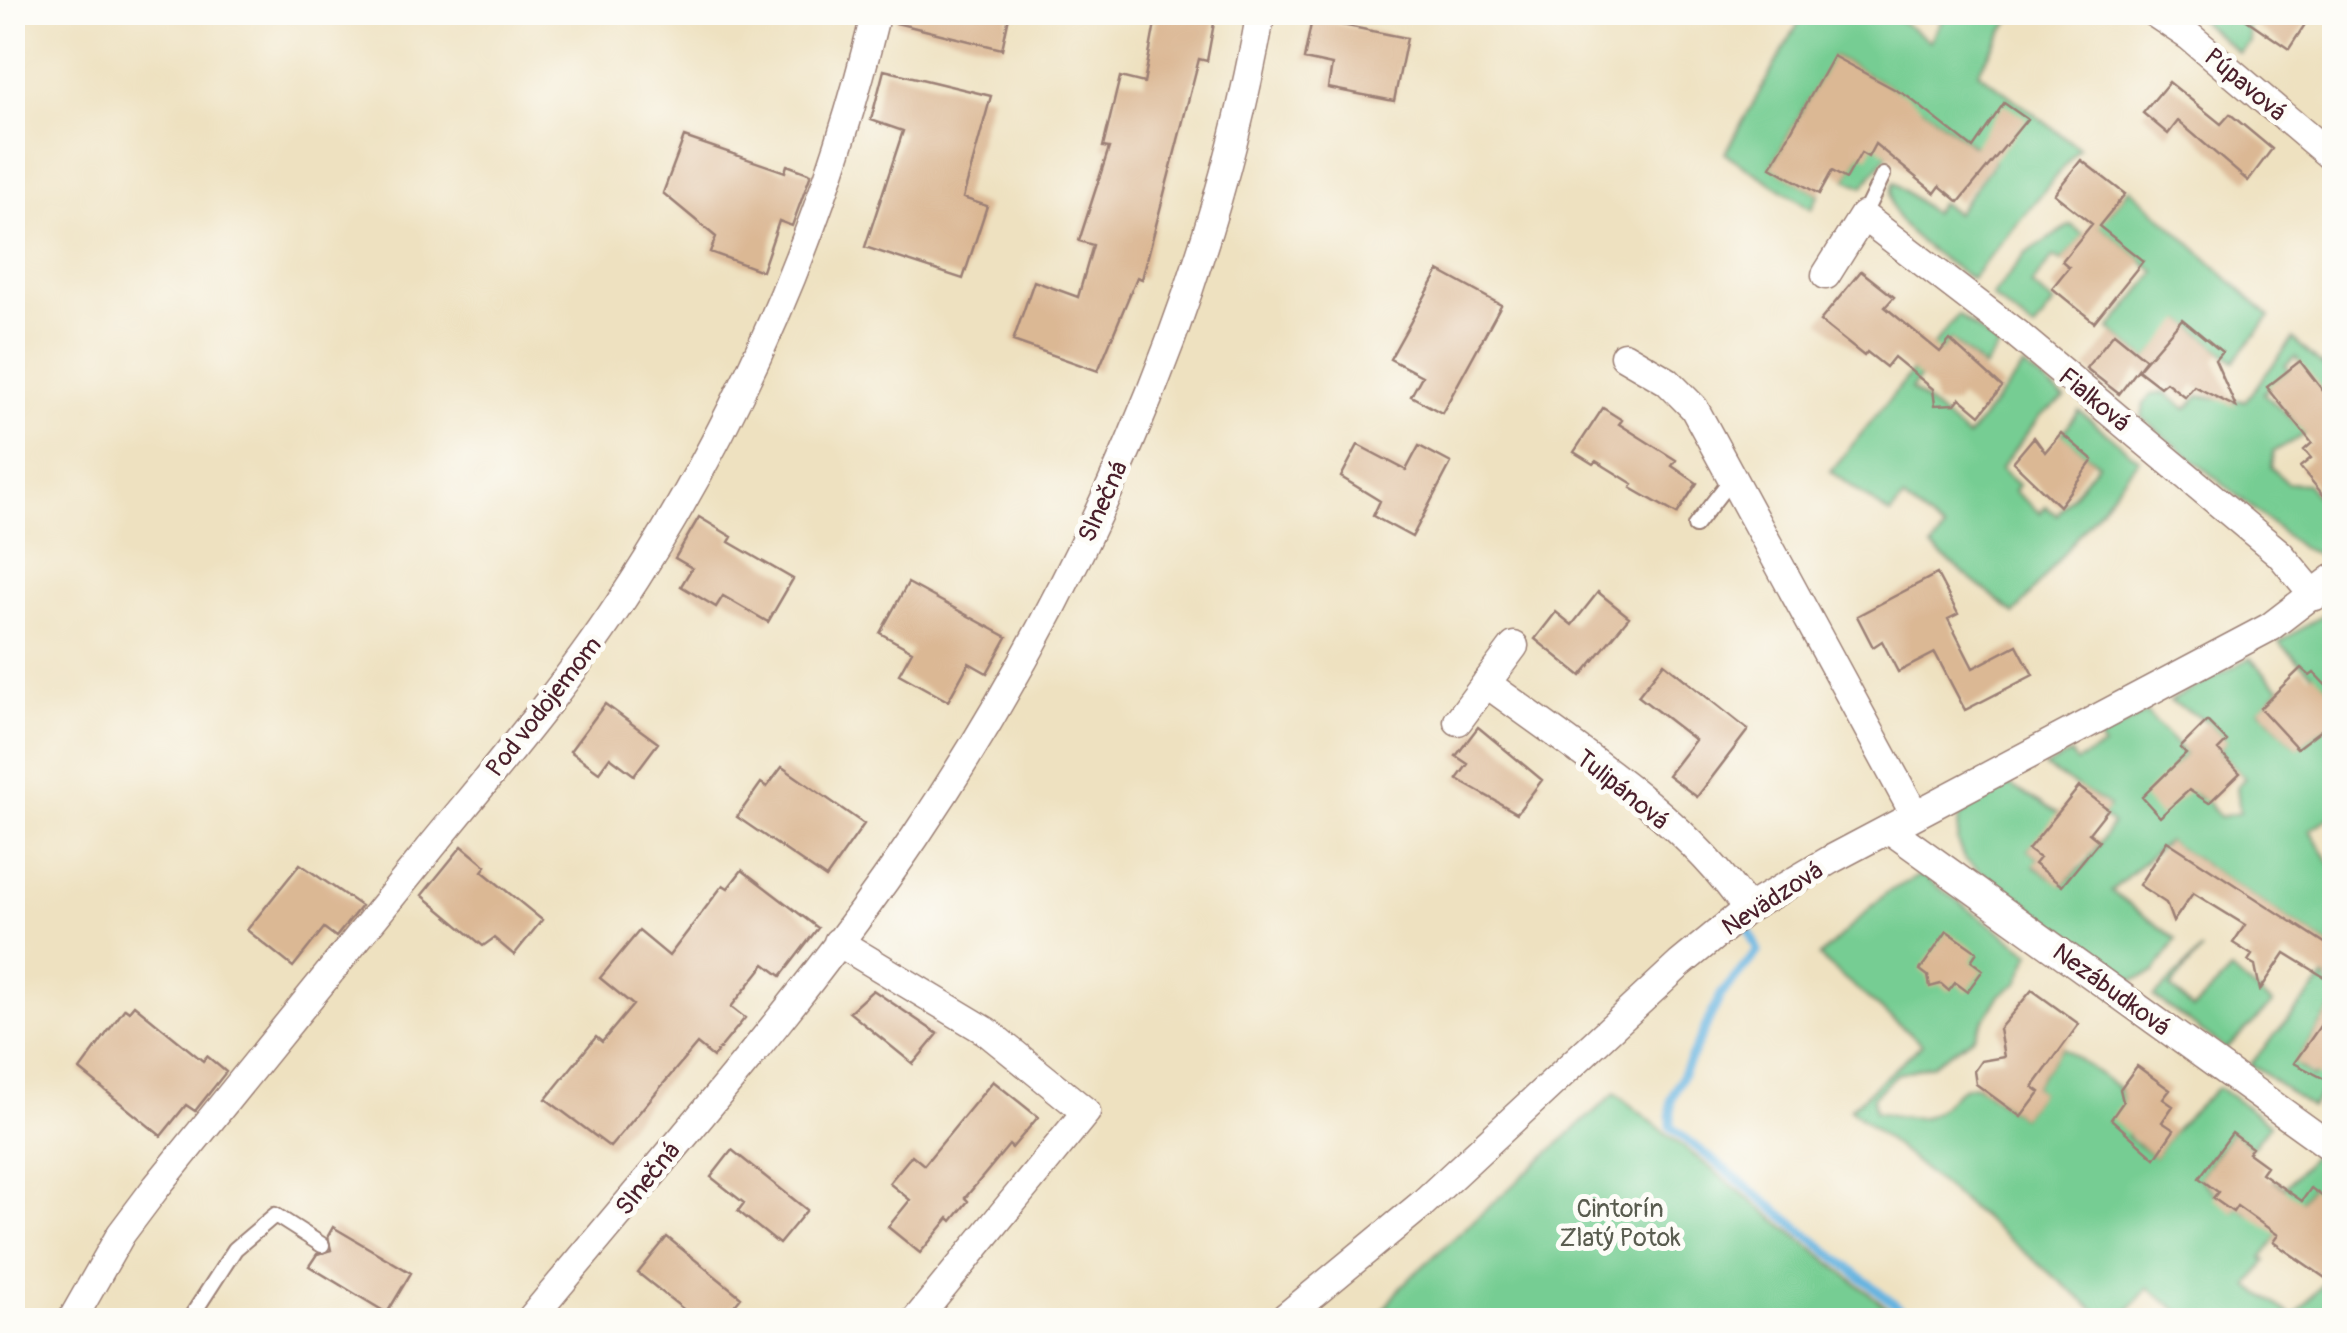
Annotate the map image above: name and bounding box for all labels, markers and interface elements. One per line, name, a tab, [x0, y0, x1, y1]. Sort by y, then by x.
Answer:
street label: Púpavová	[2198, 42, 2292, 128]
street label: Fialková	[2052, 361, 2136, 439]
street label: Slnečná	[1072, 456, 1135, 547]
street label: Pod vodojemom	[480, 631, 609, 783]
street label: Tulipánová	[1569, 743, 1675, 837]
street label: Nevädzová	[1717, 855, 1829, 943]
street label: Nezábudková	[2046, 937, 2176, 1043]
street label: Slnečná	[609, 1136, 687, 1222]
park label: Cintorín Zlatý Potok	[1559, 1194, 1681, 1254]

